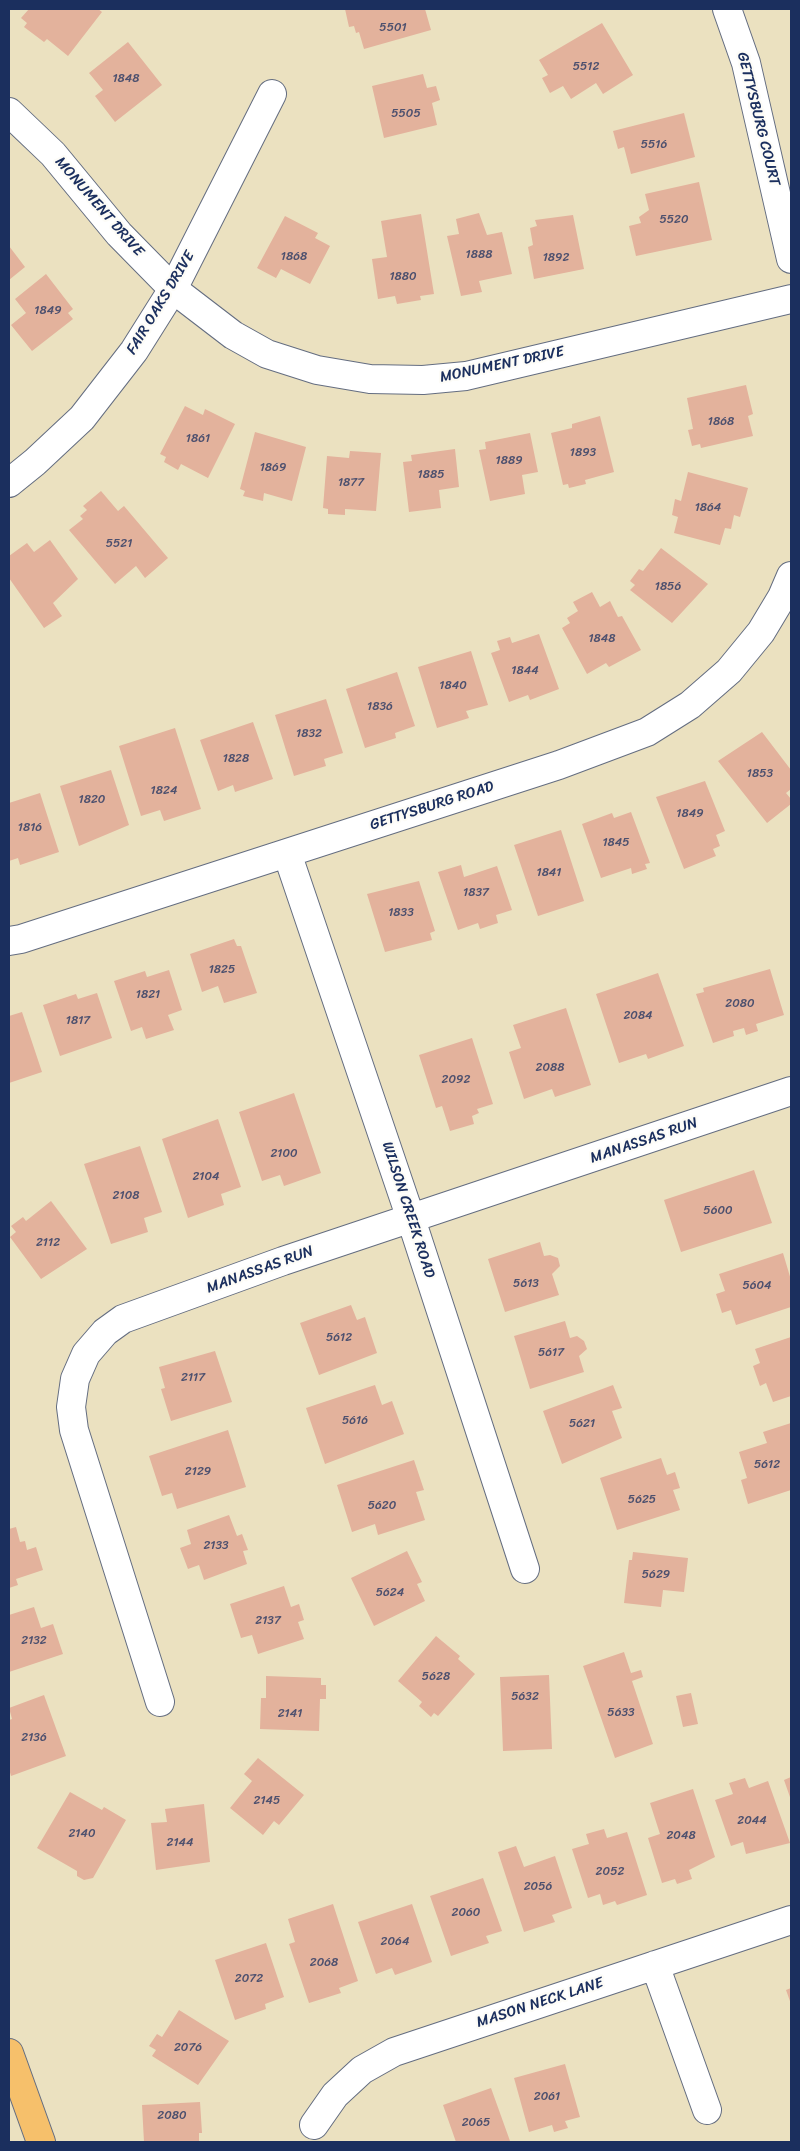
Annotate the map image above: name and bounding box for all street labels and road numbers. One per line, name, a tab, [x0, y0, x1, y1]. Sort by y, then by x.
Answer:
street label: GETTYSBURG COURT	[733, 50, 783, 188]
street label: MONUMENT DRIVE	[51, 153, 147, 261]
street label: FAIR OAKS DRIVE	[123, 248, 199, 358]
street label: MONUMENT DRIVE	[438, 343, 566, 387]
street label: GETTYSBURG ROAD	[368, 777, 496, 835]
street label: MANASSAS RUN	[588, 1114, 700, 1168]
street label: WILSON CREEK ROAD	[377, 1140, 439, 1280]
street label: MANASSAS RUN	[204, 1242, 316, 1298]
street label: MASON NECK LANE	[474, 1974, 606, 2032]

